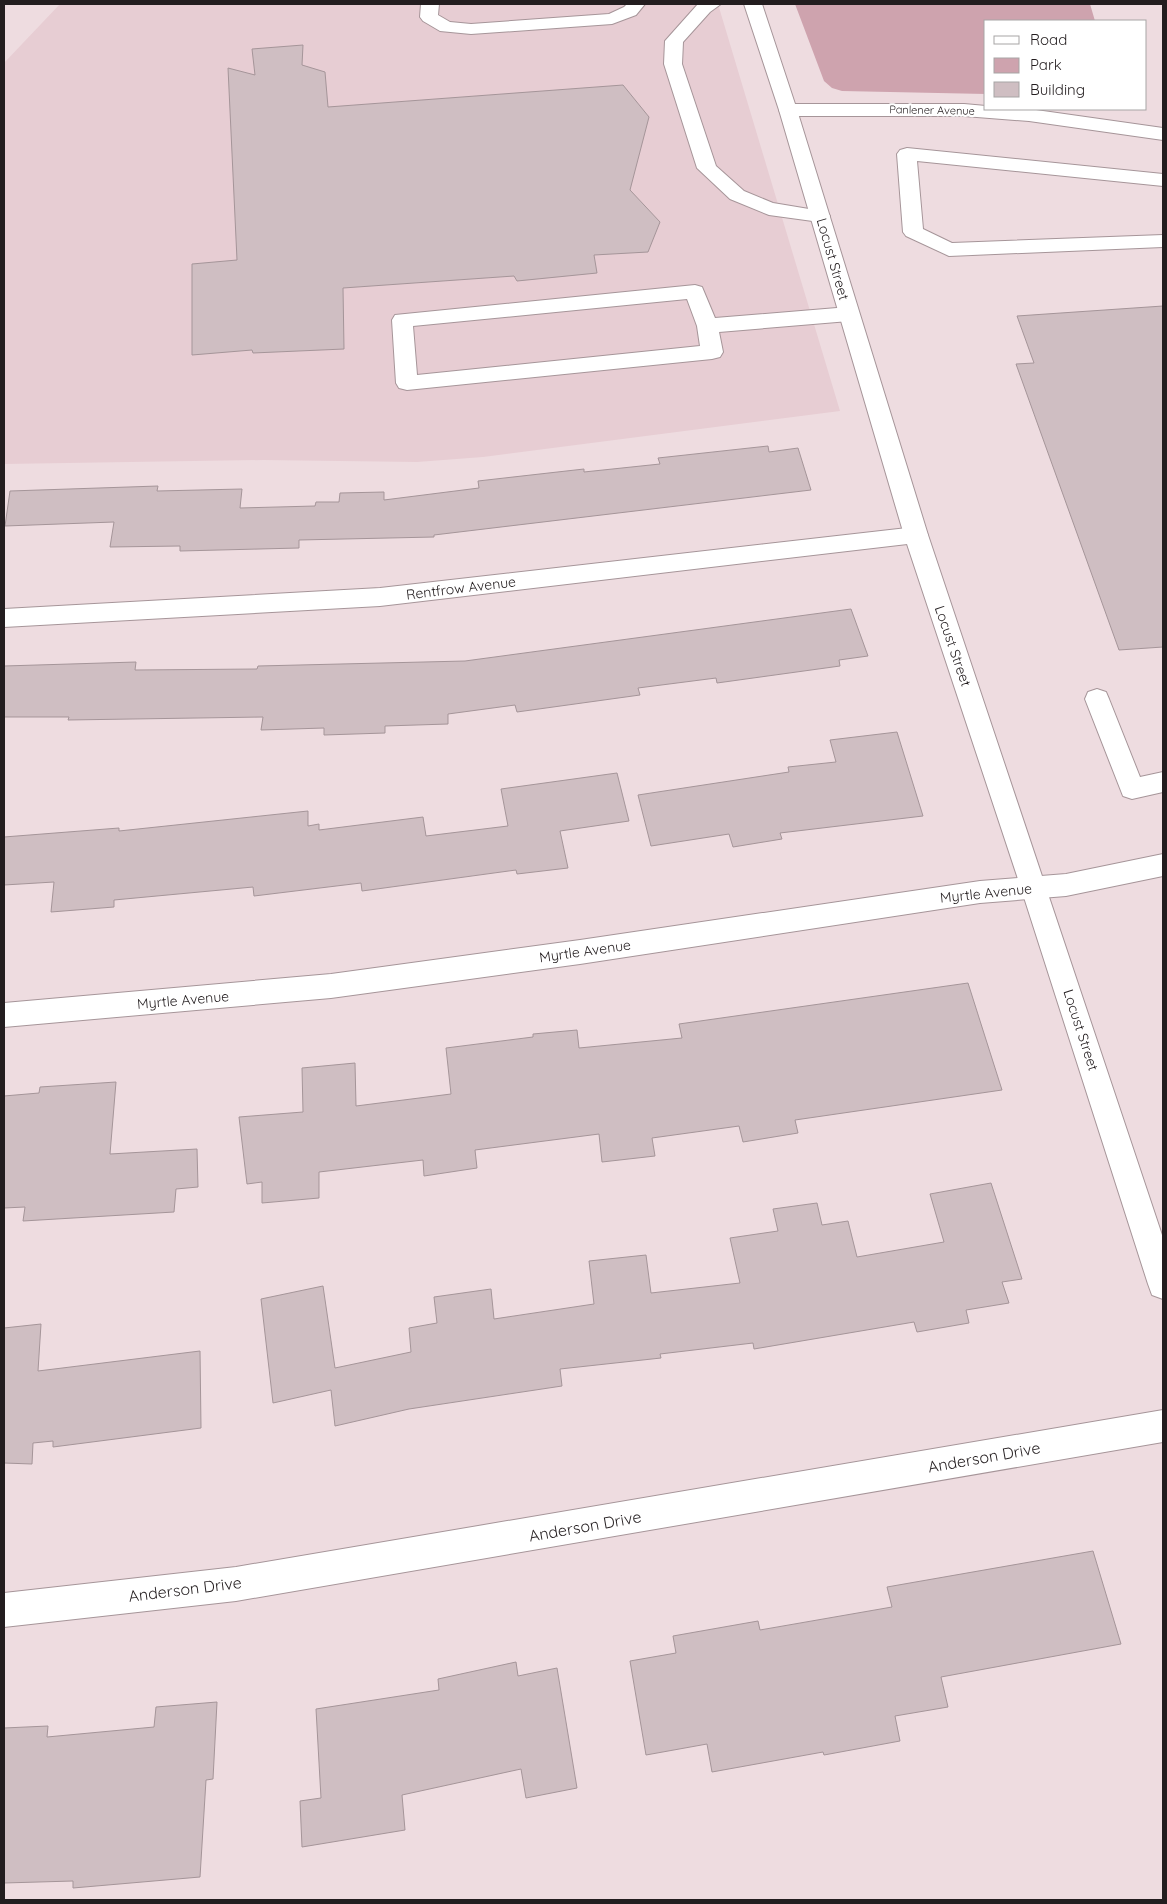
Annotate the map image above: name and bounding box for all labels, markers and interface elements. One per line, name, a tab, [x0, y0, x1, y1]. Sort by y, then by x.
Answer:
legend	[984, 20, 1147, 110]
text: Road	[1030, 30, 1067, 49]
text: Park	[1030, 55, 1062, 74]
text: Building	[1030, 80, 1085, 99]
street label: Panlener Avenue	[889, 102, 975, 118]
street label: Locust Street	[813, 216, 853, 302]
street label: Rentfrow Avenue	[405, 572, 517, 604]
street label: Locust Street	[931, 603, 975, 689]
street label: Myrtle Avenue	[939, 879, 1033, 907]
street label: Myrtle Avenue	[538, 936, 632, 966]
street label: Myrtle Avenue	[136, 987, 230, 1013]
street label: Locust Street	[1059, 987, 1103, 1073]
street label: Anderson Drive	[926, 1437, 1042, 1477]
street label: Anderson Drive	[527, 1506, 643, 1546]
street label: Anderson Drive	[127, 1572, 243, 1606]

